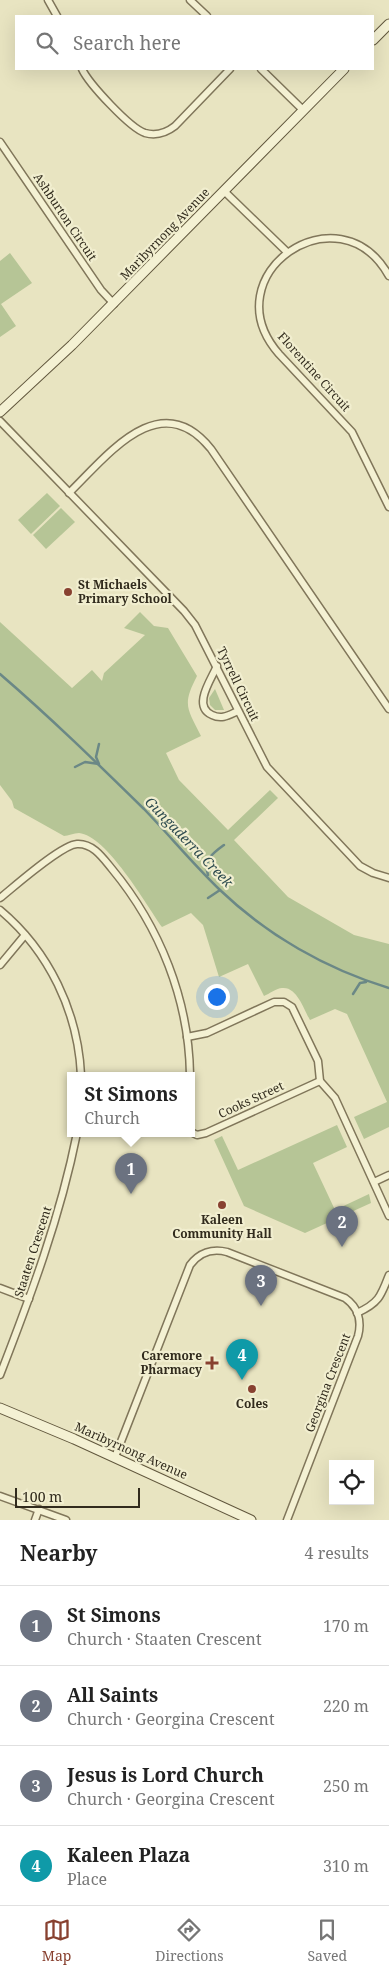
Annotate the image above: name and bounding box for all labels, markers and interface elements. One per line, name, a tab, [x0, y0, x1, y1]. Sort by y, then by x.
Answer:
search box	[15, 15, 374, 70]
icon: search	[33, 29, 61, 57]
text: Search here	[73, 30, 181, 56]
street label: Ashburton Circuit	[30, 169, 101, 264]
street label: Maribyrnong Avenue	[116, 184, 213, 283]
street label: Florentine Circuit	[274, 328, 355, 415]
place label: St Michaels Primary School	[78, 576, 173, 607]
marker: St Michaels Primary School	[62, 586, 74, 598]
street label: Tyrrell Circuit	[213, 644, 264, 724]
water label: Gungaderra Creek	[141, 792, 238, 892]
your location	[204, 984, 230, 1010]
popup	[67, 1072, 195, 1137]
street label: Cooks Street	[215, 1077, 286, 1122]
text: St Simons	[84, 1081, 178, 1107]
text: Church	[84, 1107, 140, 1129]
pin: 1	[115, 1153, 147, 1194]
marker: Kaleen Community Hall	[216, 1199, 228, 1211]
street label: Staaten Crescent	[10, 1204, 55, 1300]
pin: 2	[326, 1206, 358, 1247]
place label: Kaleen Community Hall	[172, 1211, 273, 1242]
pin: 3	[245, 1265, 277, 1306]
street label: Georgina Crescent	[301, 1331, 354, 1435]
pin: 4	[226, 1339, 258, 1380]
place label: Caremore Pharmacy	[141, 1347, 202, 1378]
marker: Caremore Pharmacy	[206, 1357, 218, 1369]
marker: Coles	[246, 1383, 258, 1395]
place label: Coles	[236, 1395, 268, 1412]
street label: Maribyrnong Avenue	[72, 1418, 190, 1483]
map controls	[329, 1460, 374, 1505]
button: locate	[329, 1460, 374, 1505]
scale bar	[15, 1485, 140, 1508]
text: 100 m	[22, 1487, 62, 1506]
text: Nearby	[20, 1539, 98, 1567]
text: 4 results	[305, 1542, 369, 1564]
text: St Simons	[67, 1602, 161, 1628]
text: 1	[31, 1615, 41, 1637]
text: 170 m	[323, 1615, 369, 1637]
text: Church · Staaten Crescent	[67, 1628, 262, 1650]
text: All Saints	[67, 1682, 158, 1708]
text: 2	[31, 1695, 41, 1717]
text: 220 m	[323, 1695, 369, 1717]
text: Church · Georgina Crescent	[67, 1708, 275, 1730]
text: Jesus is Lord Church	[67, 1762, 264, 1788]
text: 3	[31, 1775, 41, 1797]
text: 250 m	[323, 1775, 369, 1797]
text: Church · Georgina Crescent	[67, 1788, 275, 1810]
text: Kaleen Plaza	[67, 1842, 190, 1868]
text: 4	[31, 1855, 41, 1877]
text: 310 m	[323, 1855, 369, 1877]
text: Place	[67, 1868, 107, 1890]
tab: Map	[42, 1916, 71, 1965]
tab: Directions	[155, 1916, 224, 1965]
tab: Saved	[307, 1916, 347, 1965]

